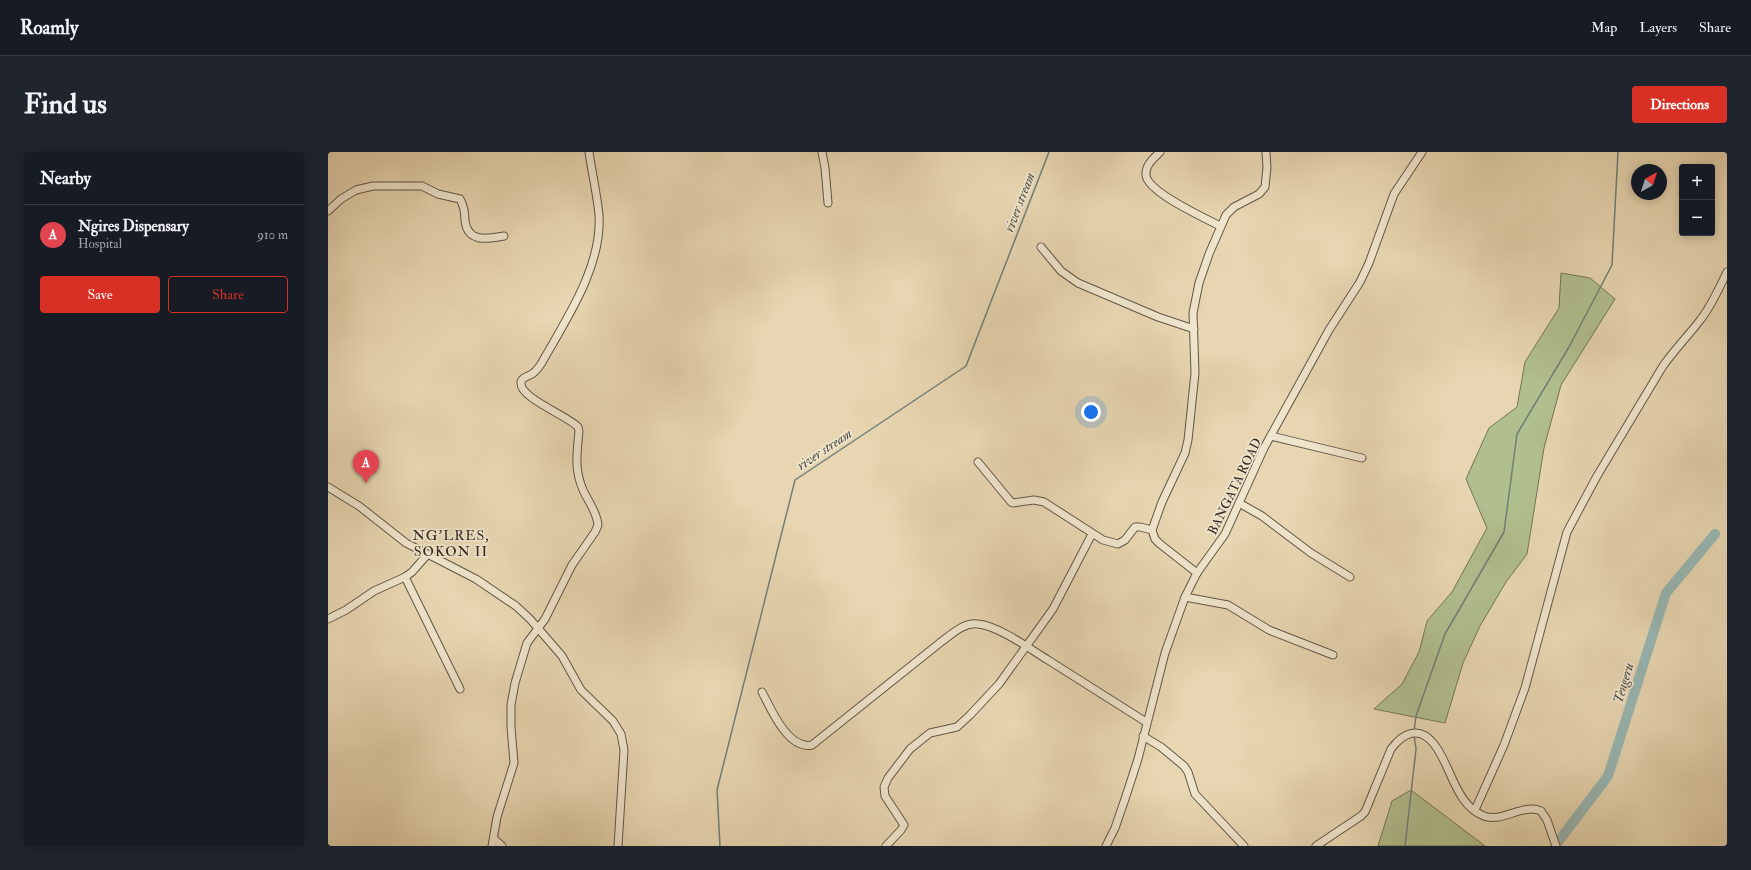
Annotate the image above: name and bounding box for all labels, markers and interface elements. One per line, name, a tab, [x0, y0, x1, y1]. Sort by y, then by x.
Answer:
text: Roamly	[20, 16, 78, 40]
text: Map	[1591, 19, 1617, 36]
text: Layers	[1639, 19, 1677, 36]
text: Share	[1699, 19, 1731, 36]
button: Directions	[1632, 86, 1727, 123]
text: Find us	[24, 87, 107, 122]
north arrow	[1631, 164, 1667, 200]
map controls	[1679, 164, 1715, 236]
button: +	[1679, 164, 1715, 200]
text: Nearby	[40, 168, 91, 189]
water label: river stream	[1000, 170, 1039, 234]
button: −	[1679, 200, 1715, 236]
text: Ngires Dispensary	[78, 217, 189, 236]
text: A	[49, 227, 57, 243]
text: 910 m	[257, 227, 288, 243]
text: Hospital	[78, 236, 122, 252]
button: Save	[40, 276, 160, 313]
button: Share	[168, 276, 288, 313]
your location	[1081, 402, 1101, 422]
water label: river stream	[794, 425, 855, 474]
street label: BANGATA ROAD	[1205, 435, 1265, 537]
pin: A	[353, 450, 379, 483]
district label: NG'LRES, SOKON II	[412, 527, 490, 560]
water label: Tengeru	[1609, 661, 1638, 705]

